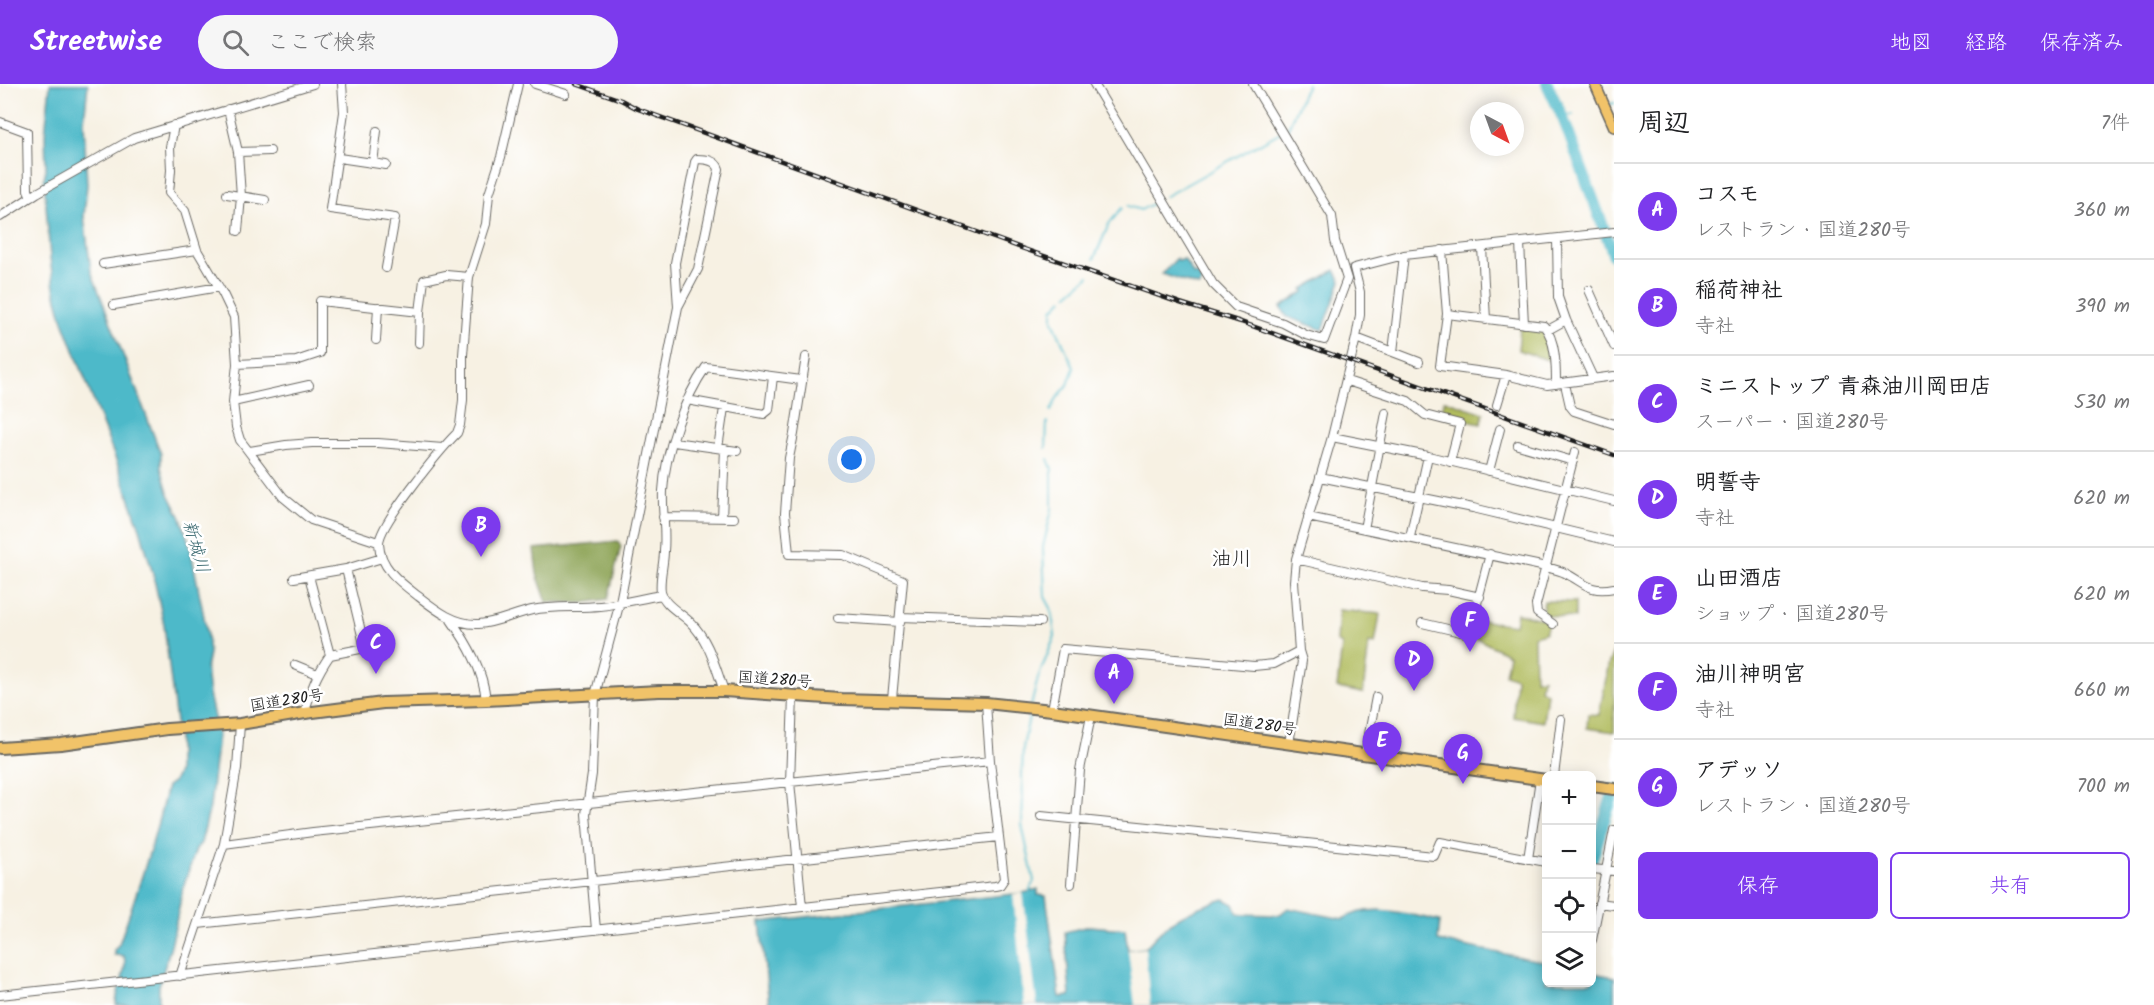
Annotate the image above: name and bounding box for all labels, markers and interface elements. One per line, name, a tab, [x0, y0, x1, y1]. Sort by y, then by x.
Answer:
search box	[198, 15, 618, 69]
text: Streetwise	[30, 20, 162, 65]
icon: search	[219, 26, 252, 59]
text: ここで検索	[267, 26, 377, 61]
text: 地図	[1890, 27, 1932, 60]
text: 経路	[1965, 27, 2007, 60]
text: 保存済み	[2040, 27, 2124, 60]
north arrow	[1470, 102, 1524, 156]
text: 周辺	[1638, 103, 1690, 145]
text: 7件	[2101, 108, 2130, 140]
text: コスモ	[1695, 178, 1760, 213]
text: A	[1651, 195, 1664, 227]
text: 360 m	[2074, 195, 2130, 227]
text: レストラン · 国道280号	[1695, 215, 1911, 247]
text: 稲荷神社	[1695, 274, 1783, 309]
text: B	[1651, 291, 1664, 323]
text: 390 m	[2075, 291, 2130, 323]
text: 寺社	[1695, 311, 1735, 343]
text: ミニストップ 青森油川岡田店	[1695, 370, 1992, 405]
text: C	[1651, 387, 1664, 419]
text: 530 m	[2074, 387, 2130, 419]
text: スーパー · 国道280号	[1695, 407, 1889, 439]
your location	[837, 445, 866, 474]
text: 明誓寺	[1695, 466, 1761, 501]
text: D	[1651, 483, 1664, 515]
text: 620 m	[2073, 483, 2130, 515]
text: 寺社	[1695, 503, 1735, 535]
pin: B	[462, 508, 500, 557]
water label: 新城川	[174, 517, 216, 577]
district label: 油川	[1212, 544, 1252, 576]
text: 山田酒店	[1695, 562, 1783, 597]
text: E	[1652, 579, 1663, 611]
text: 620 m	[2073, 579, 2130, 611]
text: ショップ · 国道280号	[1695, 599, 1889, 631]
pin: F	[1450, 602, 1490, 652]
pin: C	[356, 624, 395, 674]
pin: D	[1394, 642, 1434, 691]
pin: A	[1094, 654, 1134, 704]
text: 油川神明宮	[1695, 658, 1805, 693]
street label: 国道280号	[737, 665, 813, 695]
text: F	[1652, 675, 1663, 707]
text: 660 m	[2074, 675, 2130, 707]
street label: 国道280号	[248, 683, 326, 719]
text: 寺社	[1695, 695, 1735, 727]
street label: 国道280号	[1221, 707, 1299, 743]
pin: E	[1362, 722, 1402, 772]
pin: G	[1444, 734, 1482, 784]
text: アデッソ	[1695, 754, 1783, 789]
map controls	[1542, 771, 1596, 987]
button: +	[1542, 771, 1596, 825]
text: G	[1652, 771, 1663, 803]
text: 700 m	[2077, 771, 2130, 803]
text: レストラン · 国道280号	[1695, 791, 1911, 823]
button: −	[1542, 825, 1596, 879]
button: 保存	[1638, 852, 1878, 919]
button: 共有	[1890, 852, 2130, 919]
button: locate	[1542, 879, 1596, 933]
button: layers	[1542, 933, 1596, 987]

